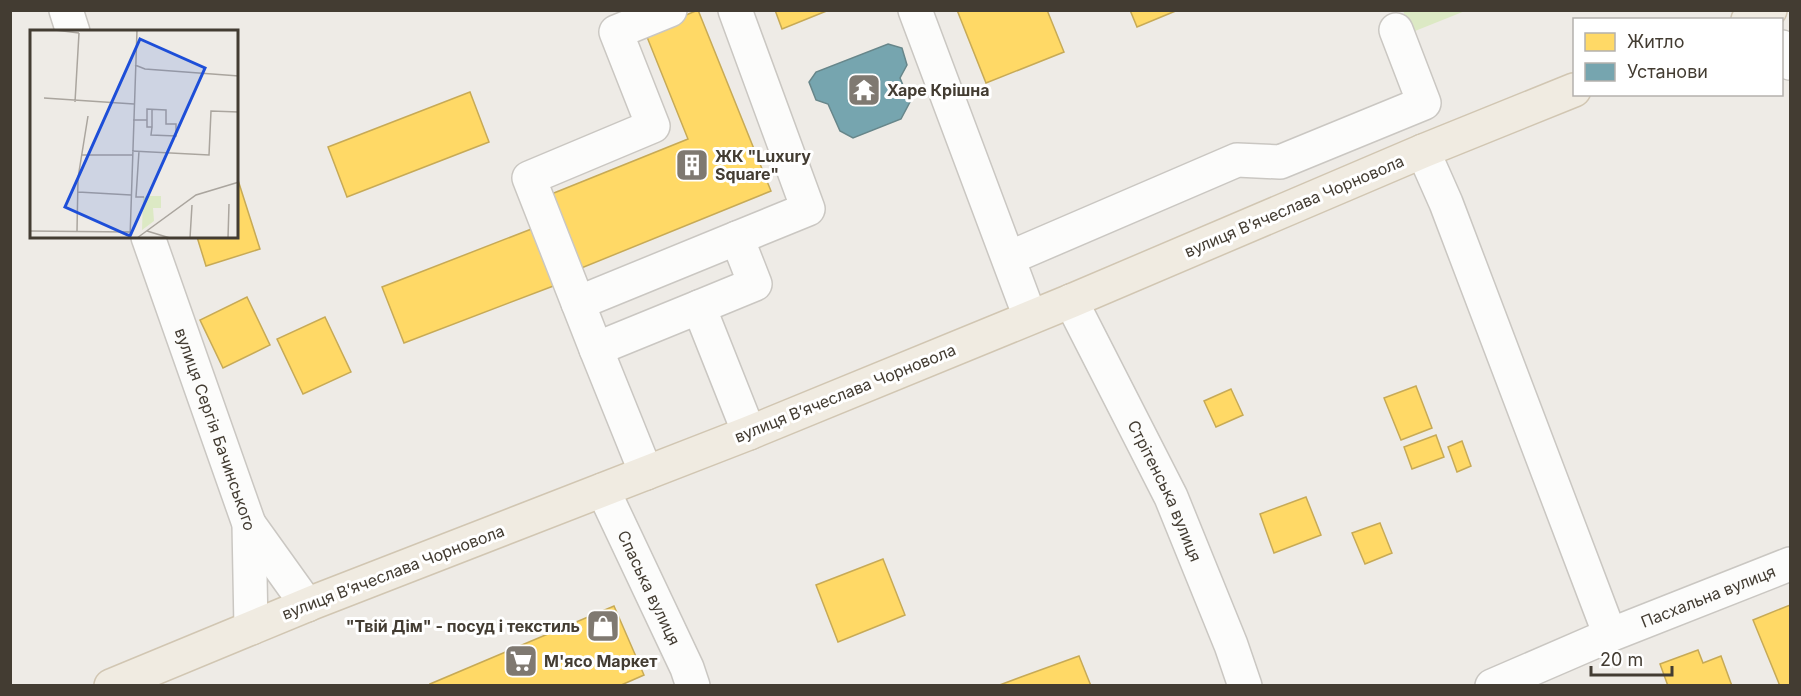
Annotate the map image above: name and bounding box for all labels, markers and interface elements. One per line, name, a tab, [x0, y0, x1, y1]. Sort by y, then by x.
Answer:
legend	[1573, 18, 1783, 96]
inset map	[30, 30, 238, 238]
text: Житло	[1627, 31, 1684, 52]
text: Установи	[1627, 61, 1708, 82]
temple icon: Харе Крішна	[846, 72, 882, 108]
place label: Харе Крішна	[887, 80, 990, 100]
place label: ЖК "Luxury Square"	[715, 146, 811, 184]
building icon: ЖК "Luxury Square"	[674, 147, 710, 183]
street label: вулиця Вʼячеслава Чорновола	[1181, 151, 1407, 261]
street label: вулиця Сергія Бачинського	[171, 325, 259, 531]
street label: вулиця Вʼячеслава Чорновола	[731, 339, 959, 447]
street label: Стрітенська вулиця	[1124, 417, 1206, 565]
street label: вулиця Вʼячеслава Чорновола	[279, 520, 507, 624]
street label: Спаська вулиця	[613, 527, 685, 648]
street label: Пасхальна вулиця	[1638, 561, 1778, 632]
shop icon: "Твій Дім" - посуд і текстиль	[585, 608, 621, 644]
place label: "Твій Дім" - посуд і текстиль	[346, 616, 580, 636]
scale bar	[1591, 639, 1672, 677]
supermarket icon: М'ясо Маркет	[503, 643, 539, 679]
text: 20 m	[1600, 649, 1643, 670]
place label: М'ясо Маркет	[544, 651, 657, 671]

